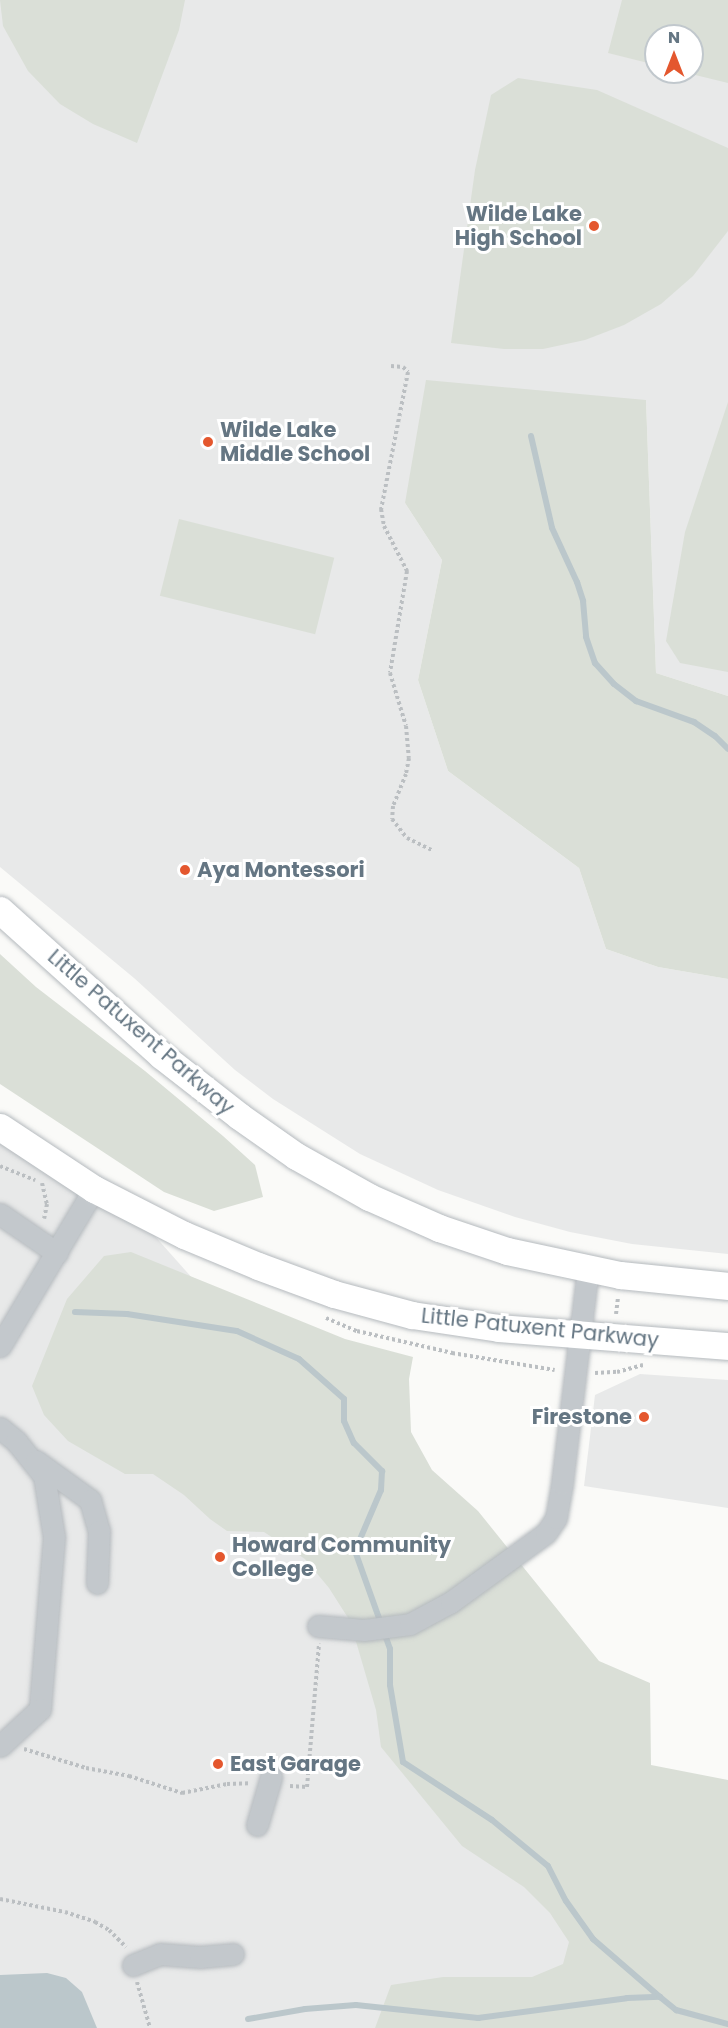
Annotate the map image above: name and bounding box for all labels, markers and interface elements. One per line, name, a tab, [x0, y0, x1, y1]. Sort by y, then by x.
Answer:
north arrow	[644, 24, 704, 84]
text: N	[668, 26, 680, 49]
place label: Wilde Lake High School	[455, 201, 582, 251]
marker: Wilde Lake High School	[587, 219, 601, 233]
place label: Wilde Lake Middle School	[220, 417, 370, 467]
marker: Wilde Lake Middle School	[201, 435, 215, 449]
place label: Aya Montessori	[197, 857, 365, 883]
marker: Aya Montessori	[178, 863, 192, 877]
street label: Little Patuxent Parkway	[43, 944, 239, 1120]
street label: Little Patuxent Parkway	[420, 1303, 660, 1353]
place label: Firestone	[532, 1404, 632, 1430]
marker: Firestone	[637, 1410, 651, 1424]
place label: Howard Community College	[232, 1532, 451, 1582]
marker: Howard Community College	[213, 1550, 227, 1564]
place label: East Garage	[230, 1751, 361, 1777]
marker: East Garage	[211, 1757, 225, 1771]

